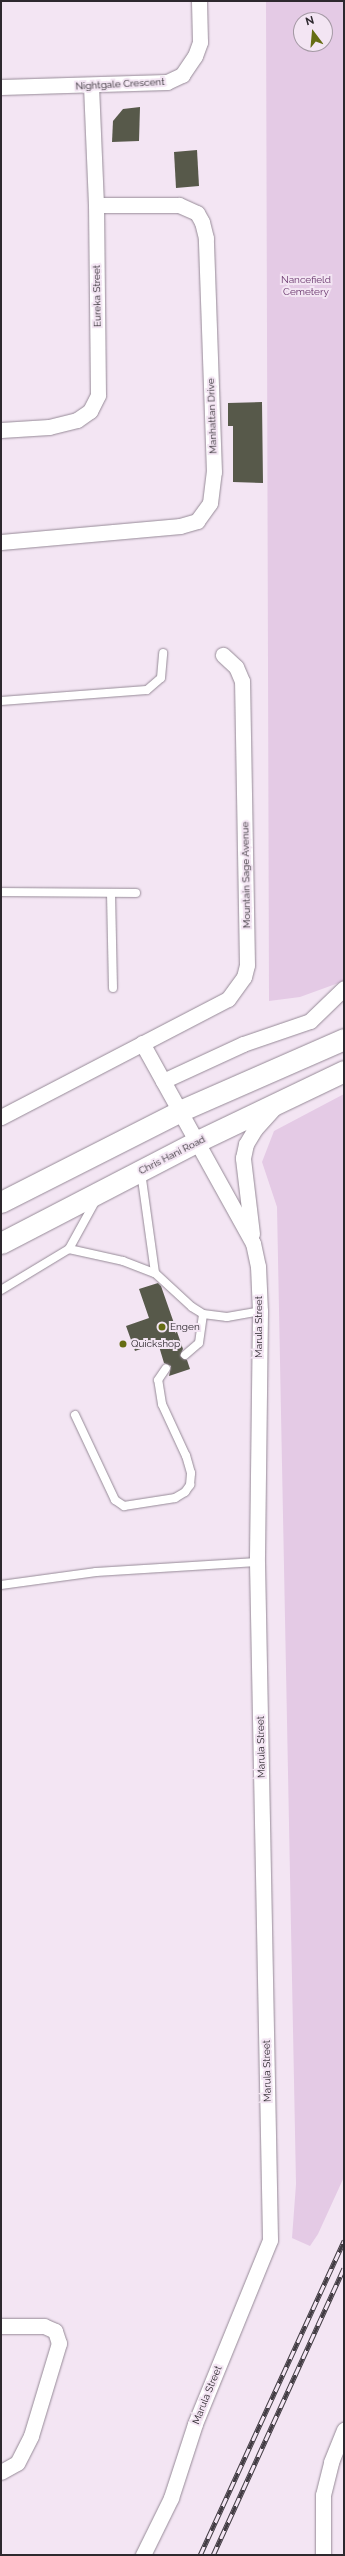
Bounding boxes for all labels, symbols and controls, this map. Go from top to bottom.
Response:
north arrow [293,12,333,52]
text: N [304,14,316,28]
street label: Nightgale Crescent [75,76,165,92]
street label: Eureka Street [90,265,104,327]
park label: Nancefield Cemetery [281,273,331,296]
street label: Manhattan Drive [205,378,219,454]
street label: Mountain Sage Avenue [239,821,253,929]
street label: Chris Hani Road [137,1133,207,1177]
street label: Marula Street [253,1296,265,1358]
place label: Engen [170,1321,200,1333]
marker: Engen [157,1322,167,1332]
place label: Quickshop [131,1338,180,1350]
marker: Quickshop [118,1339,128,1349]
street label: Marula Street [254,1716,268,1778]
street label: Marula Street [260,2040,274,2102]
street label: Marula Street [190,2364,224,2426]

